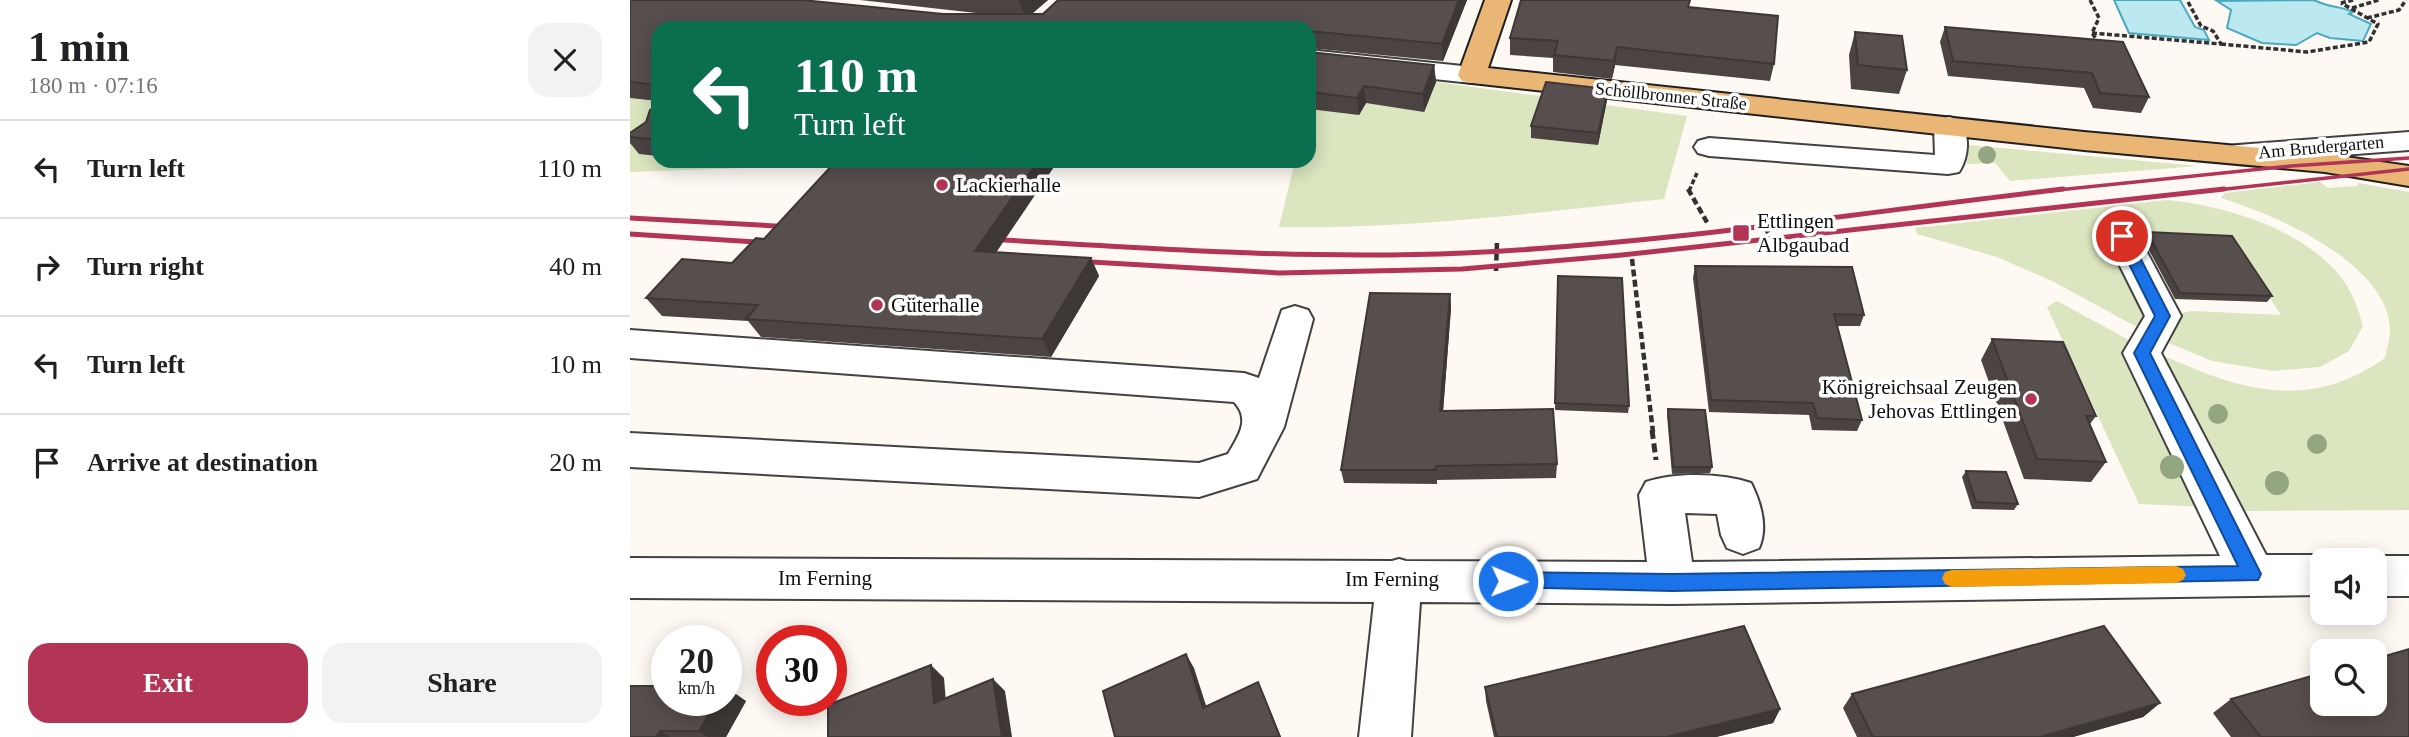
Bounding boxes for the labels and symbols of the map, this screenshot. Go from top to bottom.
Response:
street label: Schöllbronner Straße [1594,78,1748,114]
street label: Am Brudergarten [2257,132,2385,162]
place label: Lackierhalle [956,173,1061,197]
marker: Lackierhalle [934,177,950,193]
pin [2092,206,2152,266]
place label: Ettlingen Albgaubad [1757,209,1850,257]
marker: Ettlingen Albgaubad [1731,223,1751,243]
place label: Güterhalle [891,293,980,317]
marker: Güterhalle [869,297,885,313]
place label: Königreichsaal Zeugen Jehovas Ettlingen [1822,375,2017,423]
marker: Königreichsaal Zeugen Jehovas Ettlingen [2023,391,2039,407]
position arrow [1471,544,1545,618]
street label: Im Ferning [778,566,872,590]
street label: Im Ferning [1345,567,1439,591]
speed limit sign: 30 [756,625,847,716]

